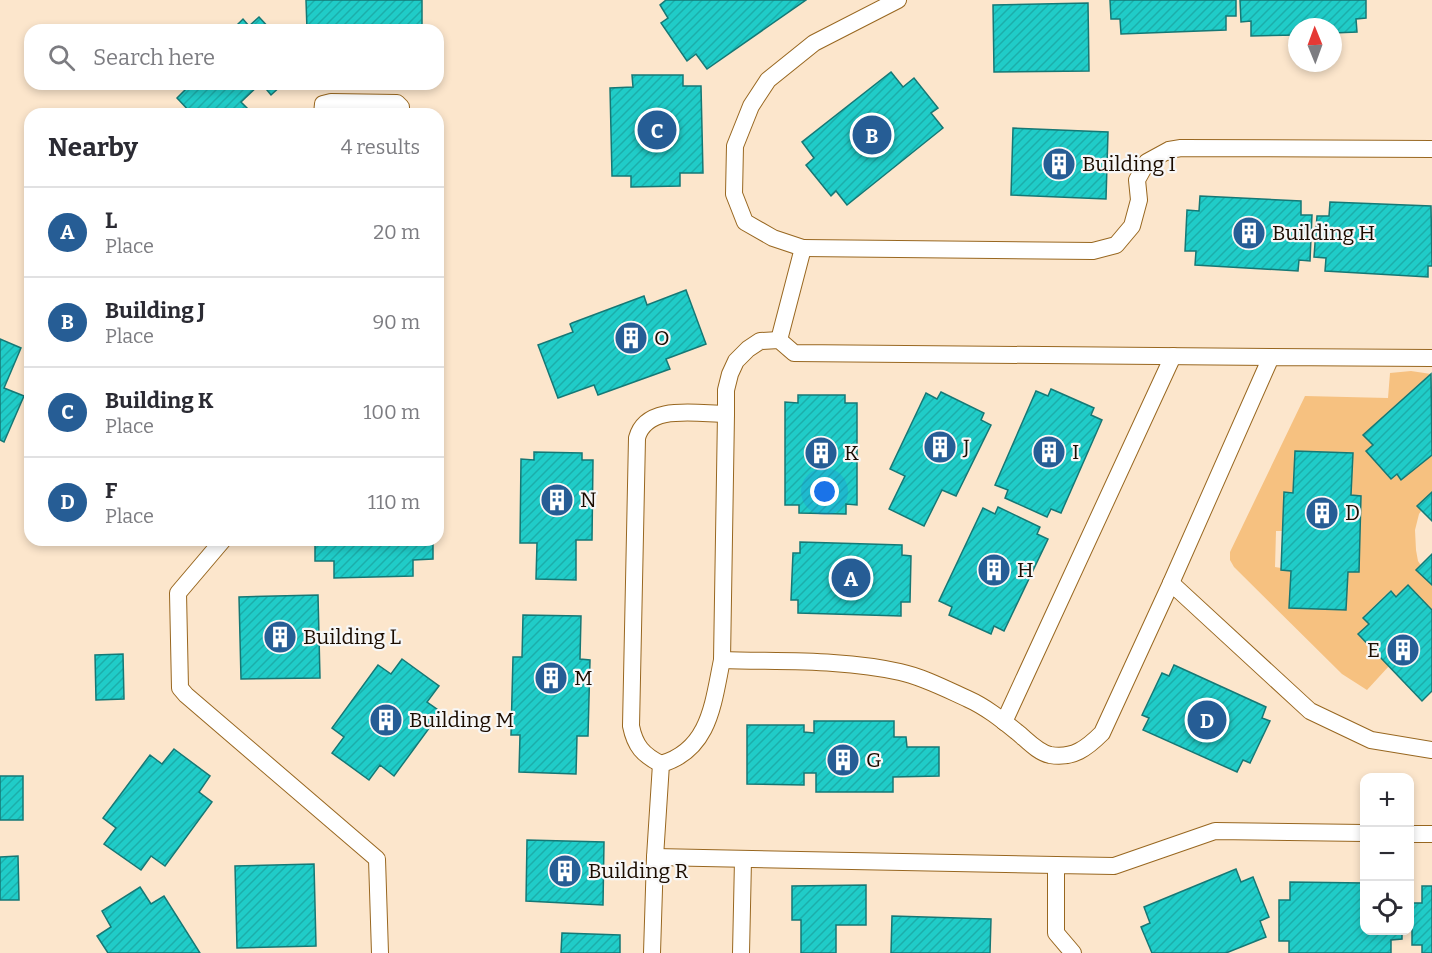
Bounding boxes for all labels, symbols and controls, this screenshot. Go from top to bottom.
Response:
north arrow [1288,18,1342,72]
search box [24,24,444,90]
icon: search [45,41,78,74]
text: Search here [93,44,215,71]
pin: C [638,108,676,152]
pin: B [852,112,892,158]
text: Nearby [48,132,138,163]
text: 4 results [341,135,420,159]
building icon: Building I [1041,146,1077,182]
place label: Building I [1082,151,1176,177]
text: L [105,207,117,234]
building icon: Building H [1231,215,1267,251]
text: A [60,220,75,244]
text: 20 m [373,220,420,244]
place label: Building H [1272,220,1375,246]
text: Place [105,234,154,258]
text: Building J [105,297,205,324]
text: B [61,310,74,334]
text: 90 m [372,310,420,334]
building icon: O [613,320,649,356]
text: Place [105,324,154,348]
place label: O [654,325,670,351]
text: Building K [105,387,214,414]
text: C [61,400,74,424]
text: 100 m [363,400,420,424]
text: Place [105,414,154,438]
building icon: J [922,429,958,465]
place label: J [962,434,970,460]
building icon: I [1031,434,1067,470]
building icon: K [803,435,839,471]
place label: I [1072,439,1079,465]
place label: K [844,440,859,466]
text: F [105,477,117,504]
your location [810,477,839,506]
building icon: N [539,482,575,518]
place label: N [580,487,597,513]
text: D [60,490,75,514]
text: 110 m [368,490,420,514]
building icon: D [1304,495,1340,531]
place label: D [1345,500,1360,526]
text: Place [105,504,154,528]
building icon: H [976,552,1012,588]
pin: A [832,556,870,600]
place label: H [1017,557,1034,583]
building icon: Building L [262,619,298,655]
place label: Building L [303,624,401,650]
building icon: E [1385,632,1421,668]
place label: E [1367,637,1380,663]
building icon: M [533,660,569,696]
place label: M [574,665,593,691]
pin: D [1188,698,1226,742]
building icon: Building M [368,702,404,738]
place label: Building M [409,707,514,733]
building icon: G [825,742,861,778]
place label: G [866,747,882,773]
map controls [1360,773,1414,935]
button: + [1360,773,1414,827]
button: − [1360,827,1414,881]
building icon: Building R [547,853,583,889]
place label: Building R [588,858,688,884]
button: locate [1360,881,1414,935]

